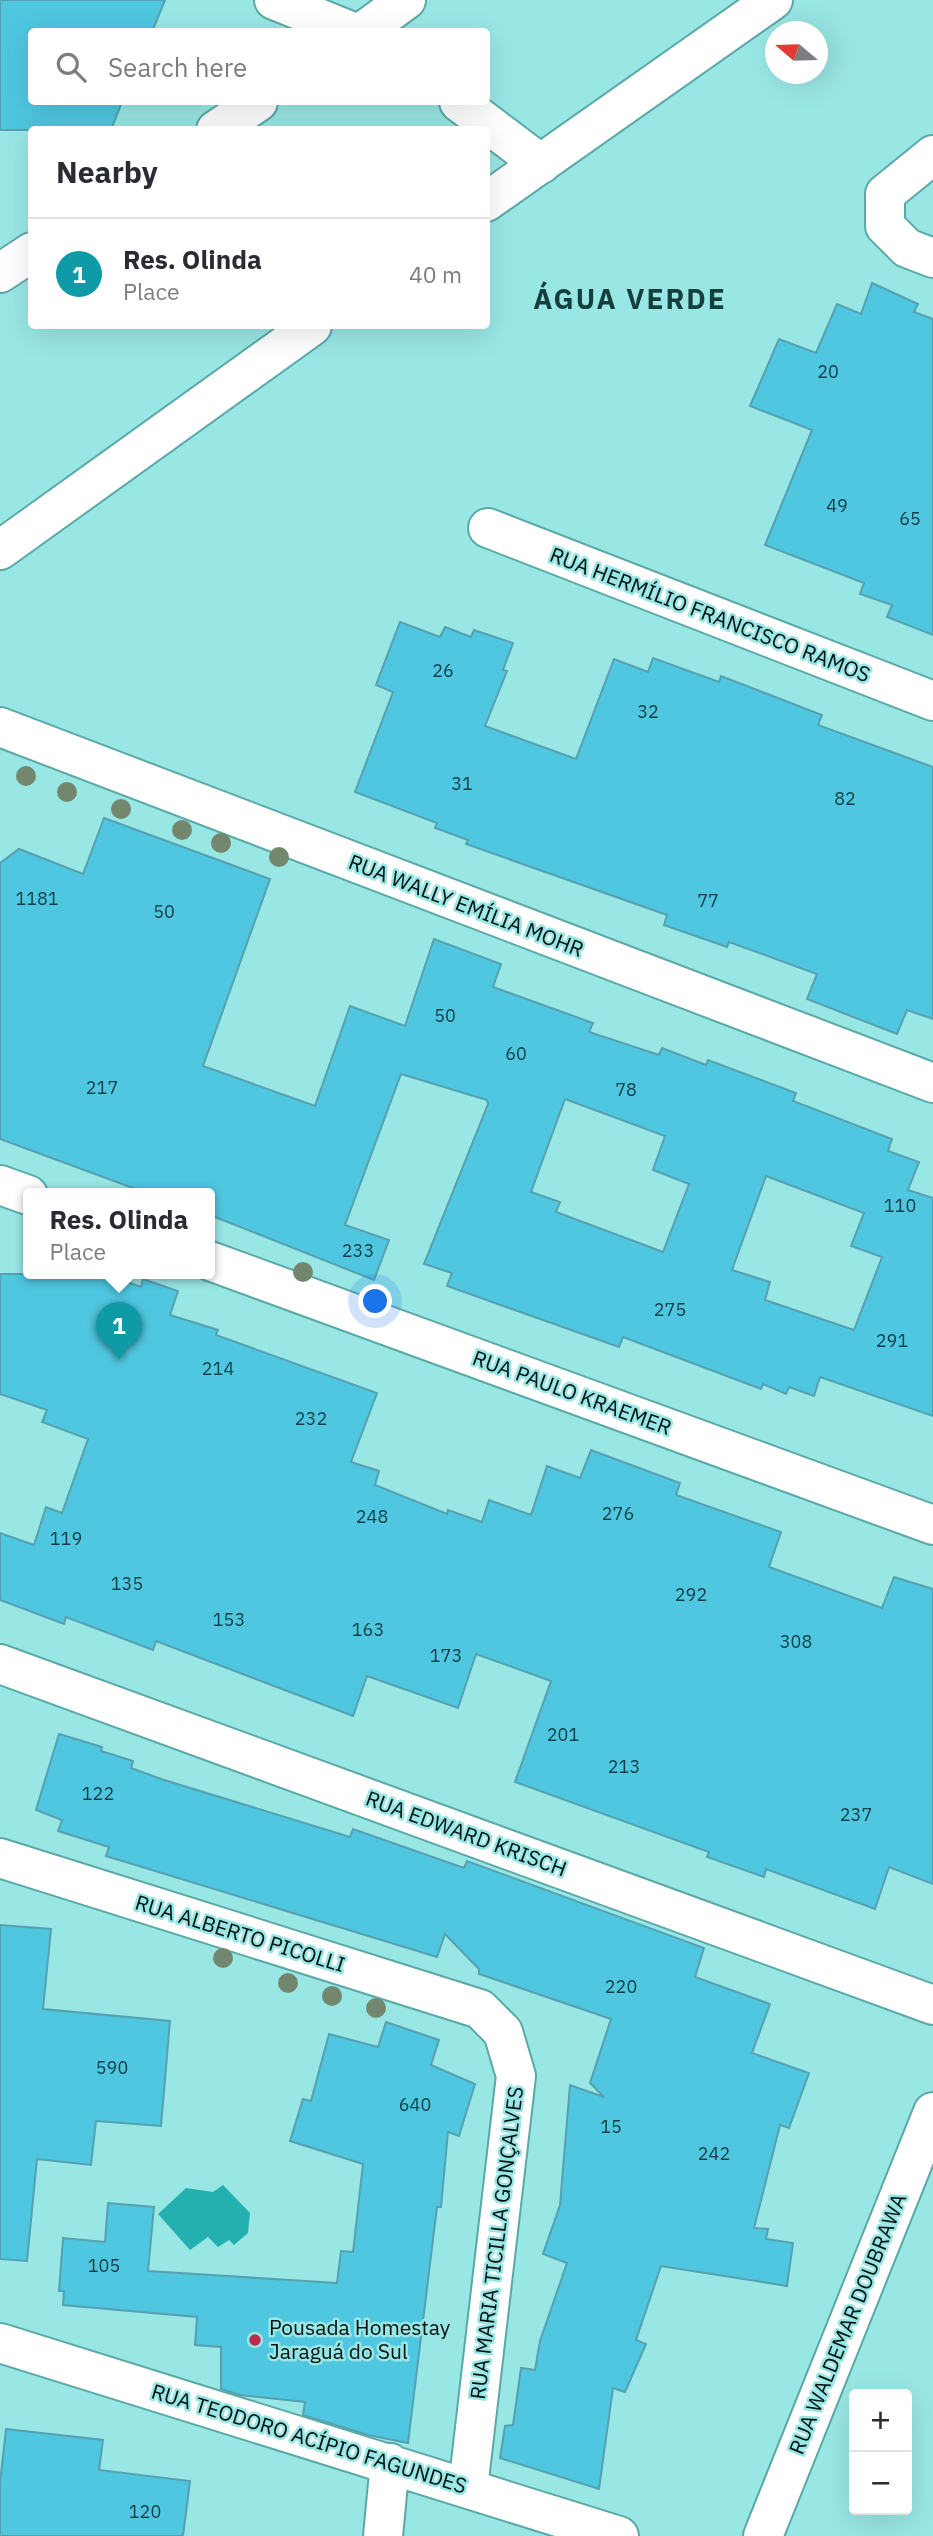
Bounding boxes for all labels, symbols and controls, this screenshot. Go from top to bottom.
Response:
north arrow [765,21,828,84]
search box [28,28,490,105]
icon: search [52,48,90,86]
text: Search here [108,50,247,84]
text: Nearby [56,152,158,191]
text: Res. Olinda [123,242,262,276]
text: 1 [72,259,86,289]
text: 40 m [409,259,462,289]
text: Place [123,276,180,306]
district label: ÁGUA VERDE [533,280,727,317]
house number: 20 [817,360,839,383]
house number: 49 [826,494,848,517]
house number: 65 [899,507,921,530]
street label: RUA HERMÍLIO FRANCISCO RAMOS [546,540,875,688]
house number: 26 [432,659,454,682]
house number: 32 [637,700,659,723]
house number: 31 [451,772,473,795]
house number: 82 [834,787,856,810]
street label: RUA WALLY EMÍLIA MOHR [345,847,588,963]
house number: 1181 [15,887,59,910]
house number: 77 [697,889,719,912]
house number: 50 [153,900,175,923]
house number: 50 [434,1004,456,1027]
house number: 60 [505,1042,527,1065]
house number: 217 [86,1076,118,1099]
house number: 78 [615,1078,637,1101]
popup [23,1188,215,1279]
house number: 110 [884,1194,916,1217]
text: Res. Olinda [50,1202,188,1236]
text: Place [50,1236,106,1266]
house number: 233 [342,1239,374,1262]
your location [358,1284,392,1318]
house number: 275 [654,1298,686,1321]
pin: 1 [96,1302,142,1360]
house number: 291 [876,1329,908,1352]
street label: RUA PAULO KRAEMER [469,1343,676,1441]
house number: 214 [202,1357,234,1380]
house number: 232 [295,1407,327,1430]
house number: 276 [602,1502,634,1525]
house number: 248 [356,1505,388,1528]
house number: 119 [50,1527,82,1550]
house number: 135 [111,1572,143,1595]
house number: 292 [675,1583,707,1606]
house number: 153 [213,1608,245,1631]
house number: 163 [352,1618,384,1641]
house number: 308 [780,1630,812,1653]
house number: 173 [430,1644,462,1667]
house number: 201 [547,1723,579,1746]
house number: 213 [608,1755,640,1778]
house number: 122 [82,1782,114,1805]
street label: RUA EDWARD KRISCH [362,1784,571,1882]
house number: 237 [840,1803,872,1826]
street label: RUA ALBERTO PICOLLI [132,1888,349,1978]
house number: 220 [605,1975,637,1998]
house number: 590 [96,2056,128,2079]
street label: RUA MARIA TICILLA GONÇALVES [463,2085,529,2401]
house number: 640 [399,2093,431,2116]
house number: 15 [600,2115,622,2138]
house number: 242 [698,2142,730,2165]
street label: RUA WALDEMAR DOUBRAWA [782,2189,912,2458]
house number: 105 [88,2254,120,2277]
place label: Pousada Homestay Jaraguá do Sul [269,2313,451,2365]
marker: Pousada Homestay Jaraguá do Sul [247,2332,263,2348]
street label: RUA TEODORO ACÍPIO FAGUNDES [148,2377,470,2499]
map controls [849,2389,912,2515]
button: + [849,2389,912,2452]
button: − [849,2452,912,2515]
house number: 120 [129,2500,161,2523]

